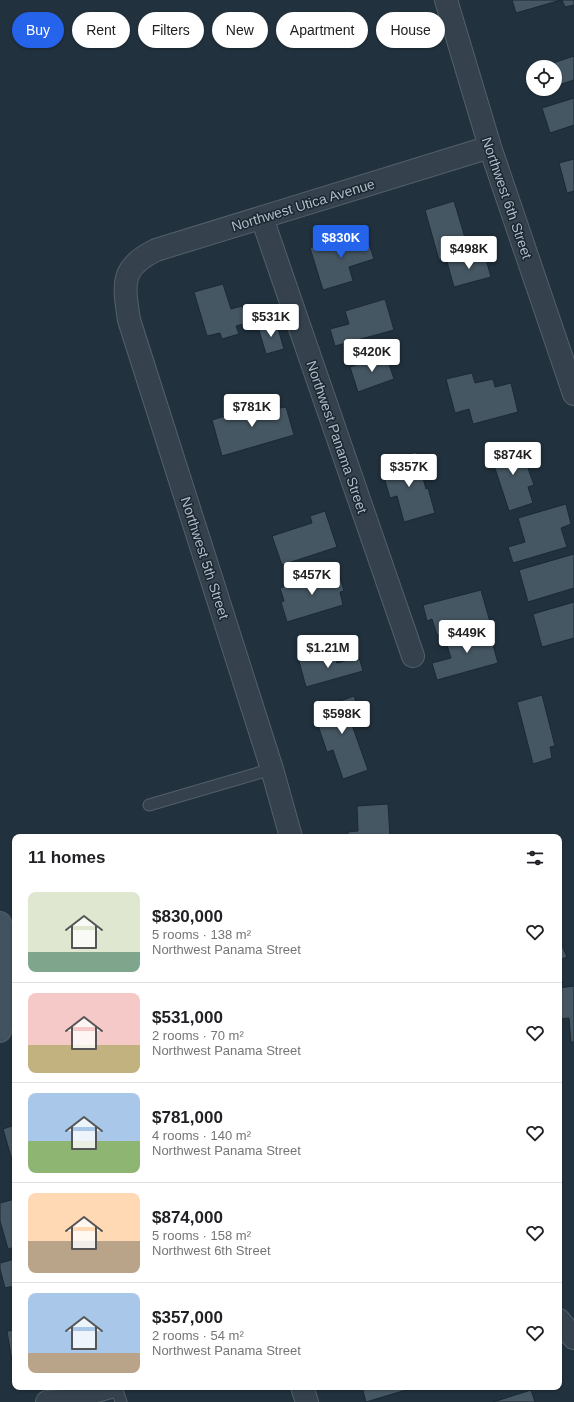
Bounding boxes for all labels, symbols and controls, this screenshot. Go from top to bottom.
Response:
chip: Buy [12,12,64,48]
chip: Rent [72,12,130,48]
chip: Filters [138,12,204,48]
chip: New [212,12,268,48]
chip: Apartment [276,12,368,48]
chip: House [376,12,445,48]
map controls [526,60,562,96]
button: locate [526,60,562,96]
street label: Northwest 6th Street [479,135,535,261]
street label: Northwest Utica Avenue [229,175,377,234]
pin: $830K [313,225,369,259]
text: $830K [322,230,360,245]
pin: $498K [441,236,497,270]
text: $498K [450,241,488,256]
pin: $531K [243,304,299,338]
text: $531K [252,309,290,324]
pin: $420K [344,339,400,373]
text: $420K [353,344,391,359]
street label: Northwest Panama Street [303,359,371,515]
pin: $781K [224,394,280,428]
text: $781K [233,399,271,414]
pin: $874K [485,442,541,476]
text: $874K [494,447,532,462]
pin: $357K [381,454,437,488]
text: $357K [390,459,428,474]
street label: Northwest 5th Street [178,495,232,621]
pin: $457K [284,562,340,596]
text: $457K [293,567,331,582]
pin: $449K [439,620,495,654]
text: $449K [448,625,486,640]
pin: $1.21M [295,635,361,669]
text: $1.21M [306,640,350,655]
pin: $598K [314,701,370,735]
text: $598K [323,706,361,721]
icon: filters [524,847,546,869]
text: 11 homes [28,848,106,867]
text: $830,000 [152,907,223,926]
icon: home [60,908,108,956]
icon: heart [524,921,546,943]
text: 5 rooms · 138 m² [152,927,251,942]
text: Northwest Panama Street [152,942,301,957]
text: $531,000 [152,1008,223,1027]
icon: home [60,1009,108,1057]
icon: heart [524,1022,546,1044]
text: 2 rooms · 70 m² [152,1028,244,1043]
text: Northwest Panama Street [152,1043,301,1058]
text: $781,000 [152,1108,223,1127]
icon: home [60,1109,108,1157]
icon: heart [524,1122,546,1144]
text: 4 rooms · 140 m² [152,1128,251,1143]
text: Northwest Panama Street [152,1143,301,1158]
text: $874,000 [152,1208,223,1227]
icon: home [60,1209,108,1257]
icon: heart [524,1222,546,1244]
text: 5 rooms · 158 m² [152,1228,251,1243]
text: Northwest 6th Street [152,1243,271,1258]
text: $357,000 [152,1308,223,1327]
icon: home [60,1309,108,1357]
icon: heart [524,1322,546,1344]
text: 2 rooms · 54 m² [152,1328,244,1343]
text: Northwest Panama Street [152,1343,301,1358]

